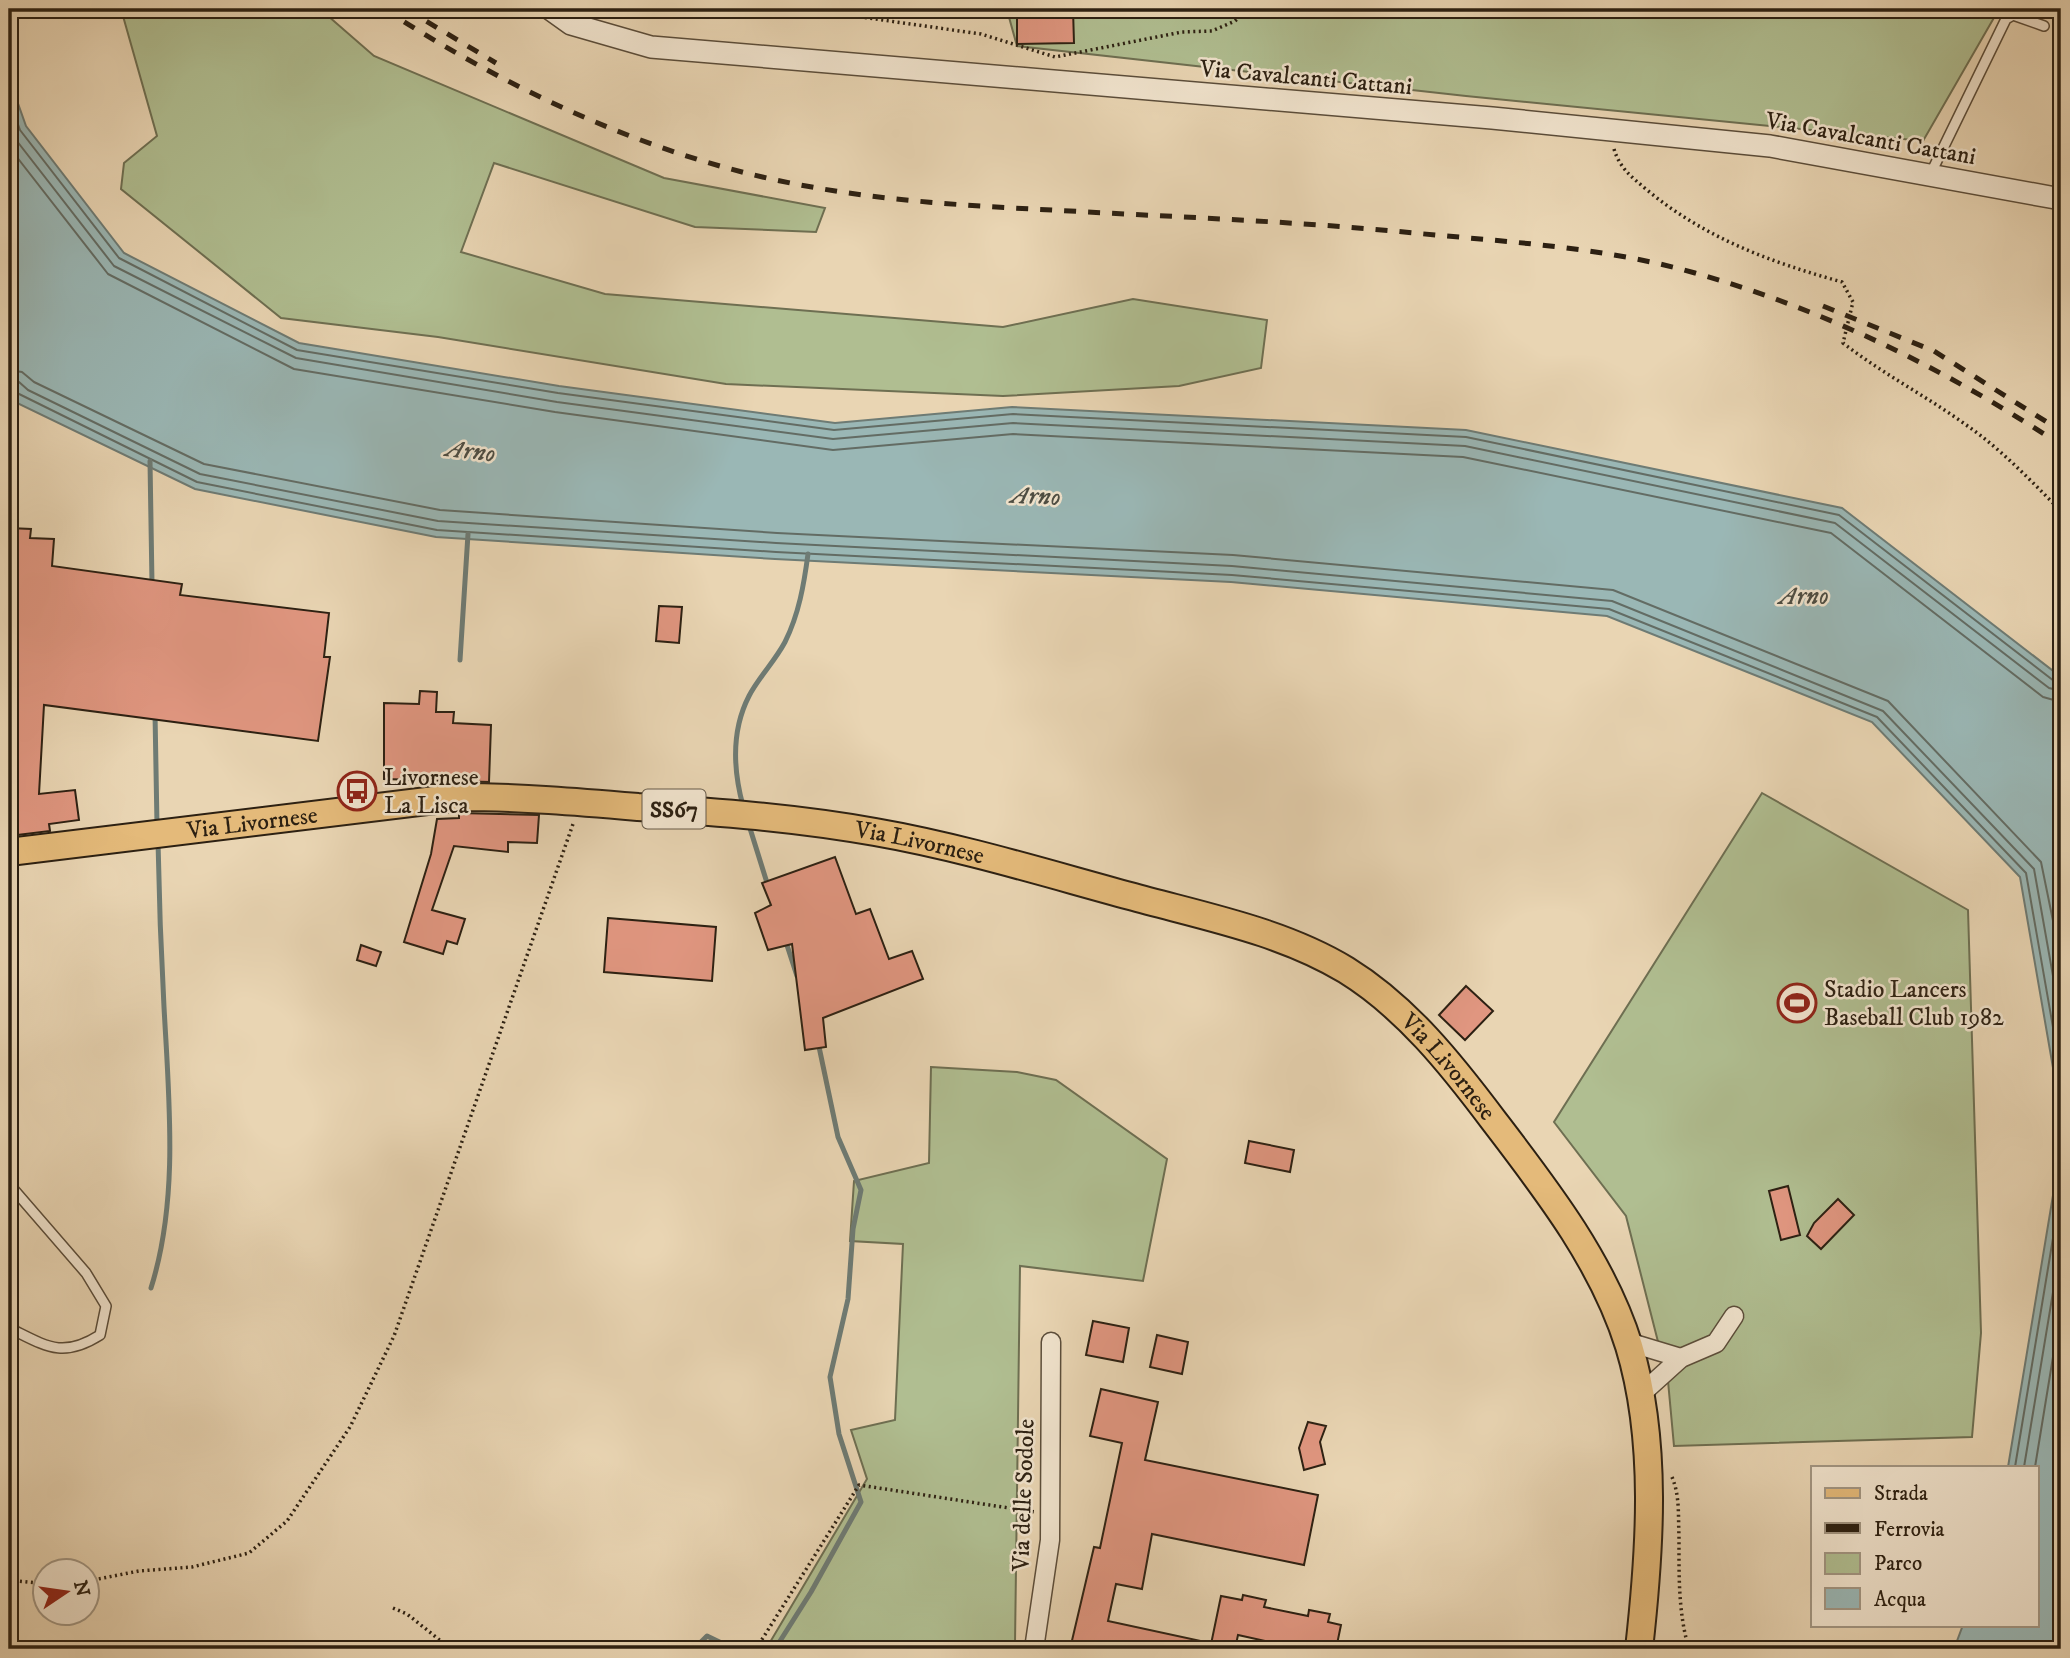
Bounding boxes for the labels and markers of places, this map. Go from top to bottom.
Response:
place label: Livornese La Lisca [384,763,479,821]
bus stop icon: Livornese La Lisca [336,770,378,812]
place label: Stadio Lancers Baseball Club 1982 [1824,975,2004,1033]
sports icon: Stadio Lancers Baseball Club 1982 [1776,982,1818,1024]

